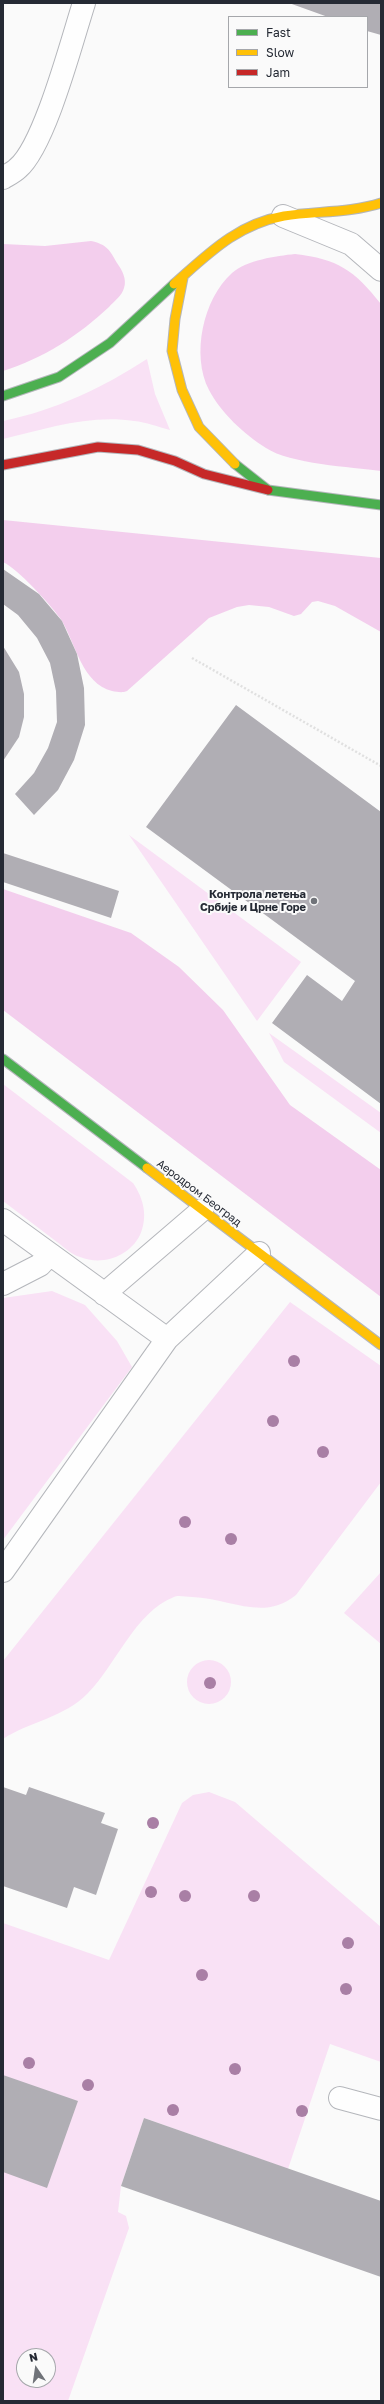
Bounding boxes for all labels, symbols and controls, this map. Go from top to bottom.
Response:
legend [228,16,368,88]
text: Fast [266,25,291,40]
text: Slow [266,45,294,60]
text: Jam [266,65,290,80]
place label: Контрола летења Србије и Црне Горе [200,888,306,914]
marker: Контрола летења Србије и Црне Горе [309,896,319,906]
street label: Аеродром Београд [154,1157,244,1229]
north arrow [16,2348,56,2388]
text: N [28,2350,39,2364]

